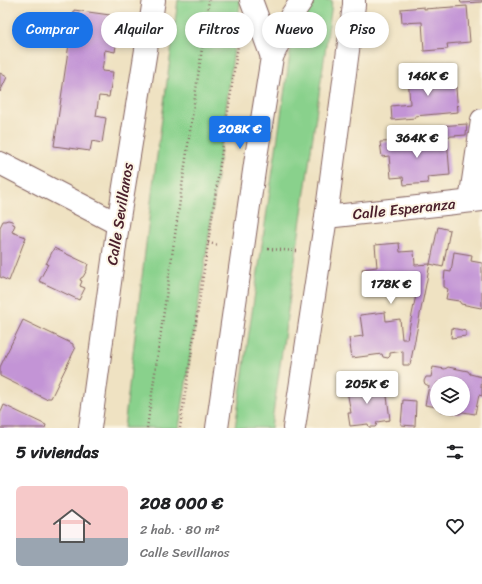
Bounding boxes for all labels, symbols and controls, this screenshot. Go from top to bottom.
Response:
chip: Comprar [12,12,93,48]
chip: Alquilar [101,12,177,48]
chip: Filtros [185,12,254,48]
chip: Nuevo [262,12,327,48]
chip: Piso [335,12,389,48]
pin: 146K € [395,63,461,97]
text: 146K € [407,64,449,87]
pin: 208K € [207,116,273,150]
text: 208K € [218,117,262,140]
pin: 364K € [384,125,450,159]
text: 364K € [396,126,438,149]
street label: Calle Sevillanos [99,161,141,267]
street label: Calle Esperanza [351,191,457,227]
pin: 178K € [358,271,424,305]
text: 178K € [371,272,411,295]
pin: 205K € [334,371,400,405]
text: 205K € [345,372,389,395]
map controls [430,376,470,416]
button: layers [430,376,470,416]
text: 5 viviendas [16,437,99,467]
icon: filters [444,441,466,463]
text: 208 000 € [140,488,223,518]
icon: home [48,502,96,550]
icon: heart [444,515,466,537]
text: 2 hab. · 80 m² [140,518,220,541]
text: Calle Sevillanos [140,541,230,564]

